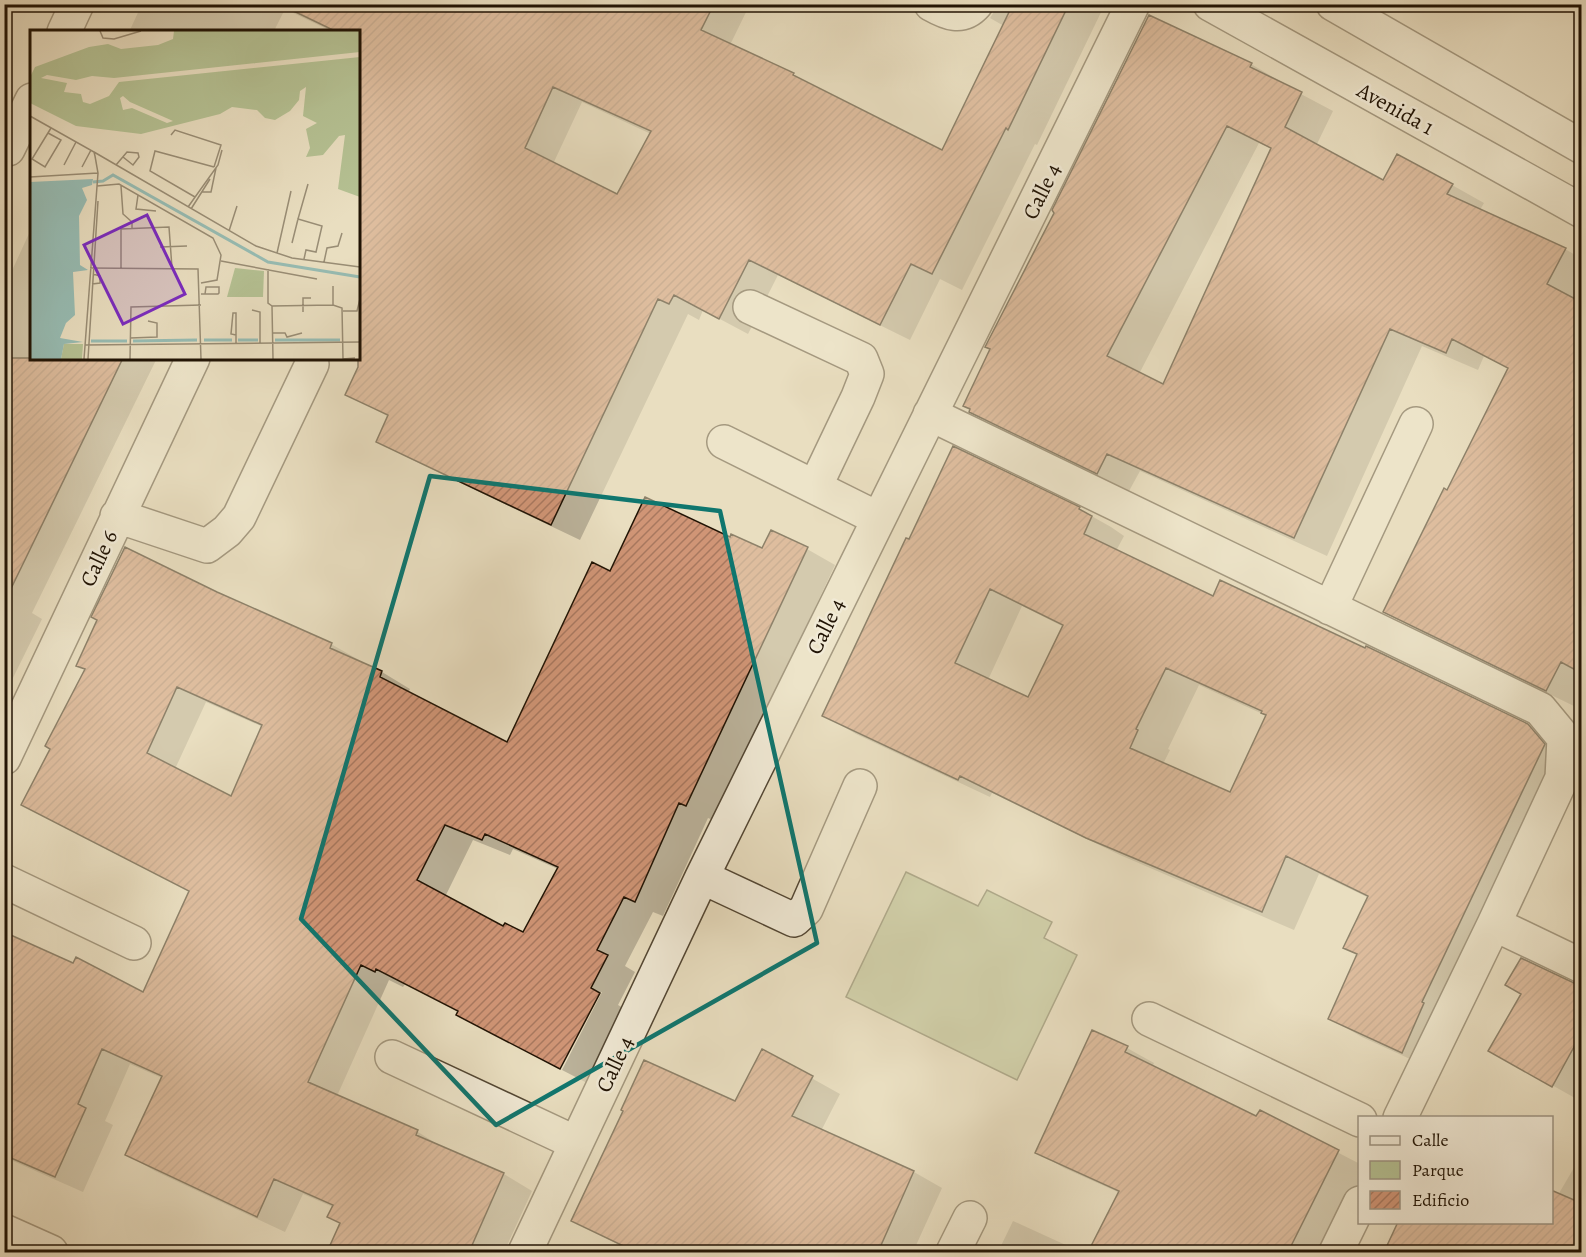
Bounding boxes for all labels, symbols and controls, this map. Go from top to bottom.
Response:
inset map [30,30,360,360]
street label: Avenida 1 [1351,75,1439,142]
street label: Calle 4 [1015,158,1068,225]
street label: Calle 6 [73,525,125,592]
street label: Calle 4 [799,593,852,660]
street label: Calle 4 [589,1031,641,1097]
legend [1358,1116,1553,1224]
text: Calle [1412,1128,1449,1152]
text: Parque [1412,1158,1464,1182]
text: Edificio [1412,1188,1469,1212]

